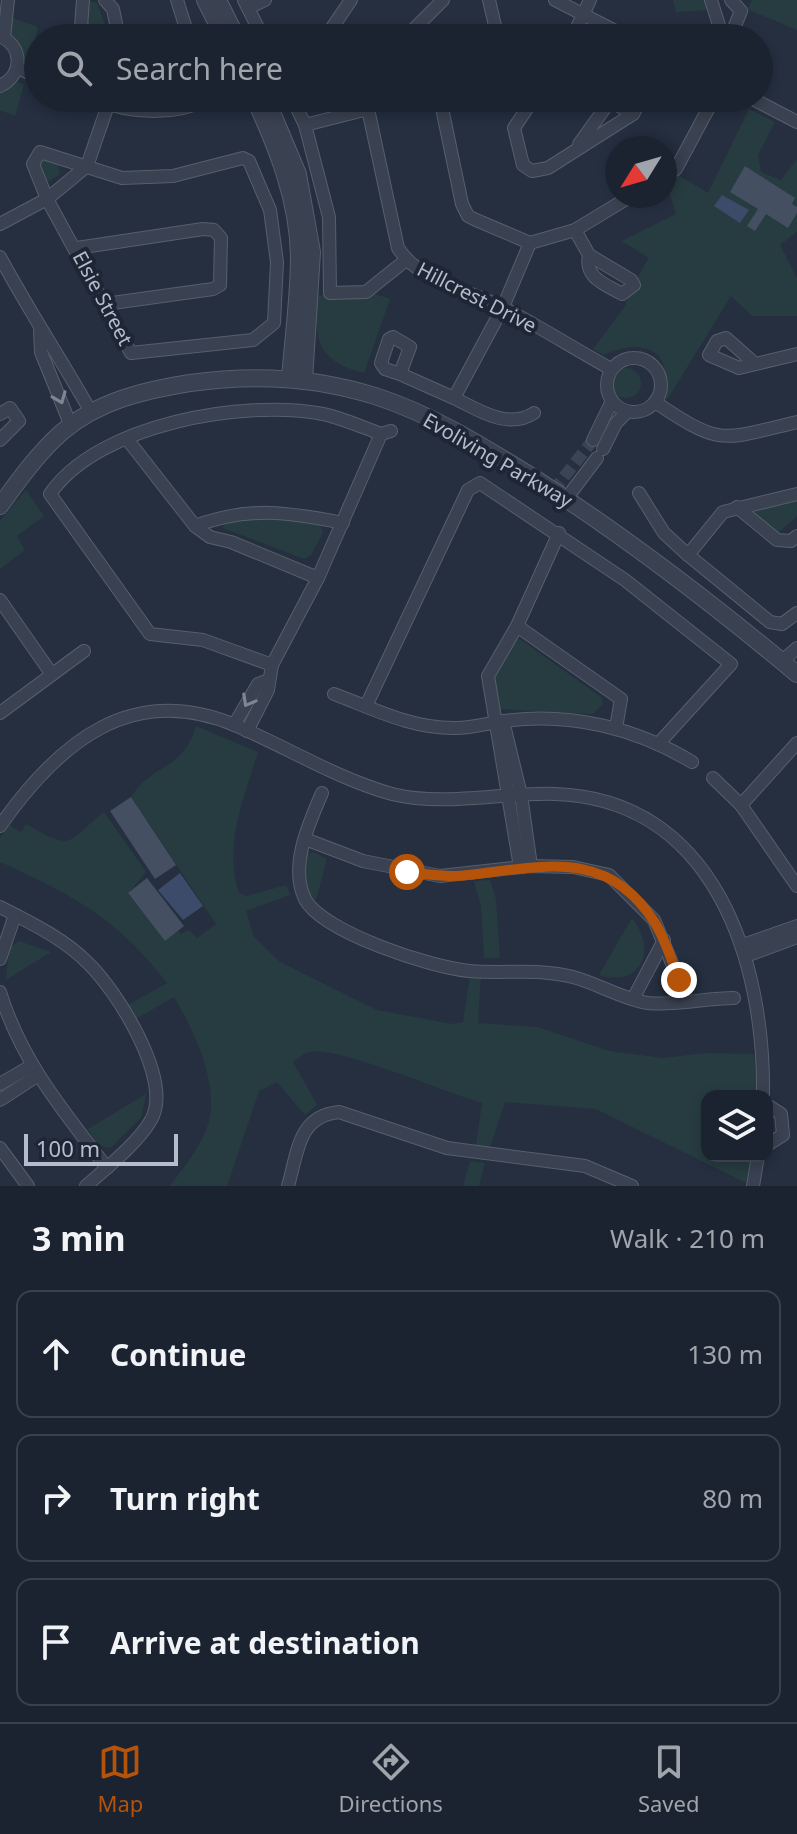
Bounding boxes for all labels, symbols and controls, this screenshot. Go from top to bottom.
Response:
search box [24,24,773,112]
icon: search [52,46,96,90]
text: Search here [116,48,283,89]
north arrow [605,136,677,208]
street label: Elsie Street [67,246,139,350]
street label: Hillcrest Drive [413,255,541,339]
one-way arrow [50,390,67,404]
street label: Evoliving Parkway [418,406,578,514]
one-way arrow [242,692,258,706]
route start [389,854,425,890]
route end [661,962,697,998]
map controls [701,1090,773,1162]
button: layers [701,1090,773,1162]
scale bar [24,1130,178,1166]
text: 100 m [36,1133,100,1163]
text: 3 min [32,1215,126,1261]
text: Walk · 210 m [610,1220,765,1256]
icon: ahead [34,1332,78,1376]
text: Continue [110,1334,246,1375]
text: 130 m [687,1336,763,1372]
icon: right [34,1476,78,1520]
text: Turn right [110,1478,260,1519]
text: 80 m [702,1480,763,1516]
icon: arrive [34,1620,78,1664]
text: Arrive at destination [110,1622,420,1663]
tab: Map [98,1740,143,1818]
tab: Directions [338,1740,443,1818]
tab: Saved [638,1740,699,1818]

